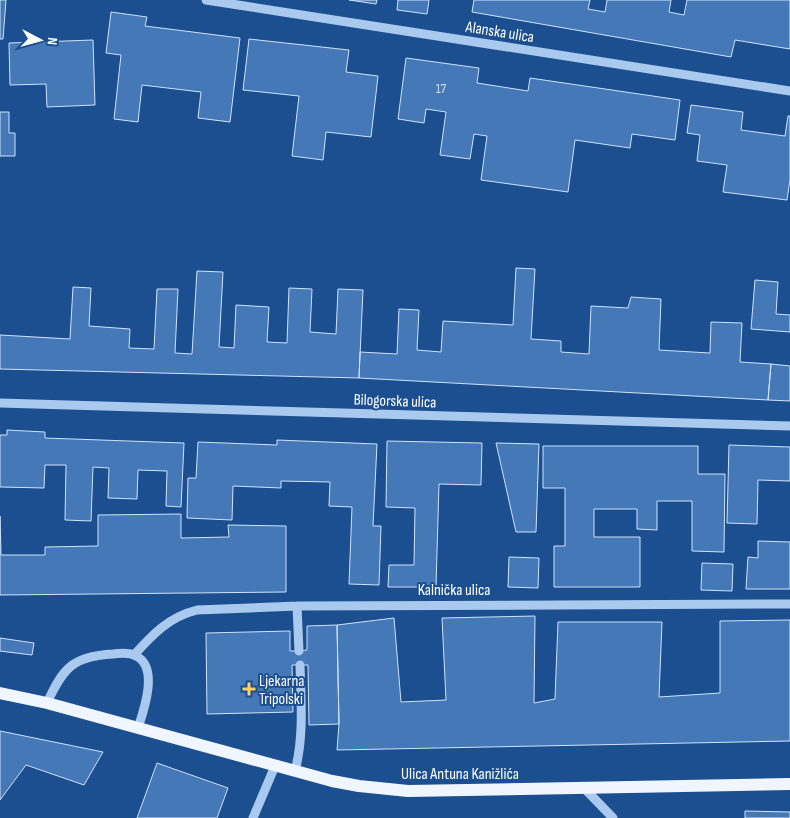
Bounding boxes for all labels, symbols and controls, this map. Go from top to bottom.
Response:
north arrow [15,15,65,65]
street label: Alanska ulica [463,18,535,47]
text: N [44,37,61,46]
house number: 17 [436,80,447,97]
street label: Bilogorska ulica [353,391,437,412]
street label: Kalnička ulica [418,581,490,600]
place label: Ljekarna Tripolski [259,672,304,709]
marker: Ljekarna Tripolski [243,683,255,695]
street label: Ulica Antuna Kanižlića [401,765,519,784]

